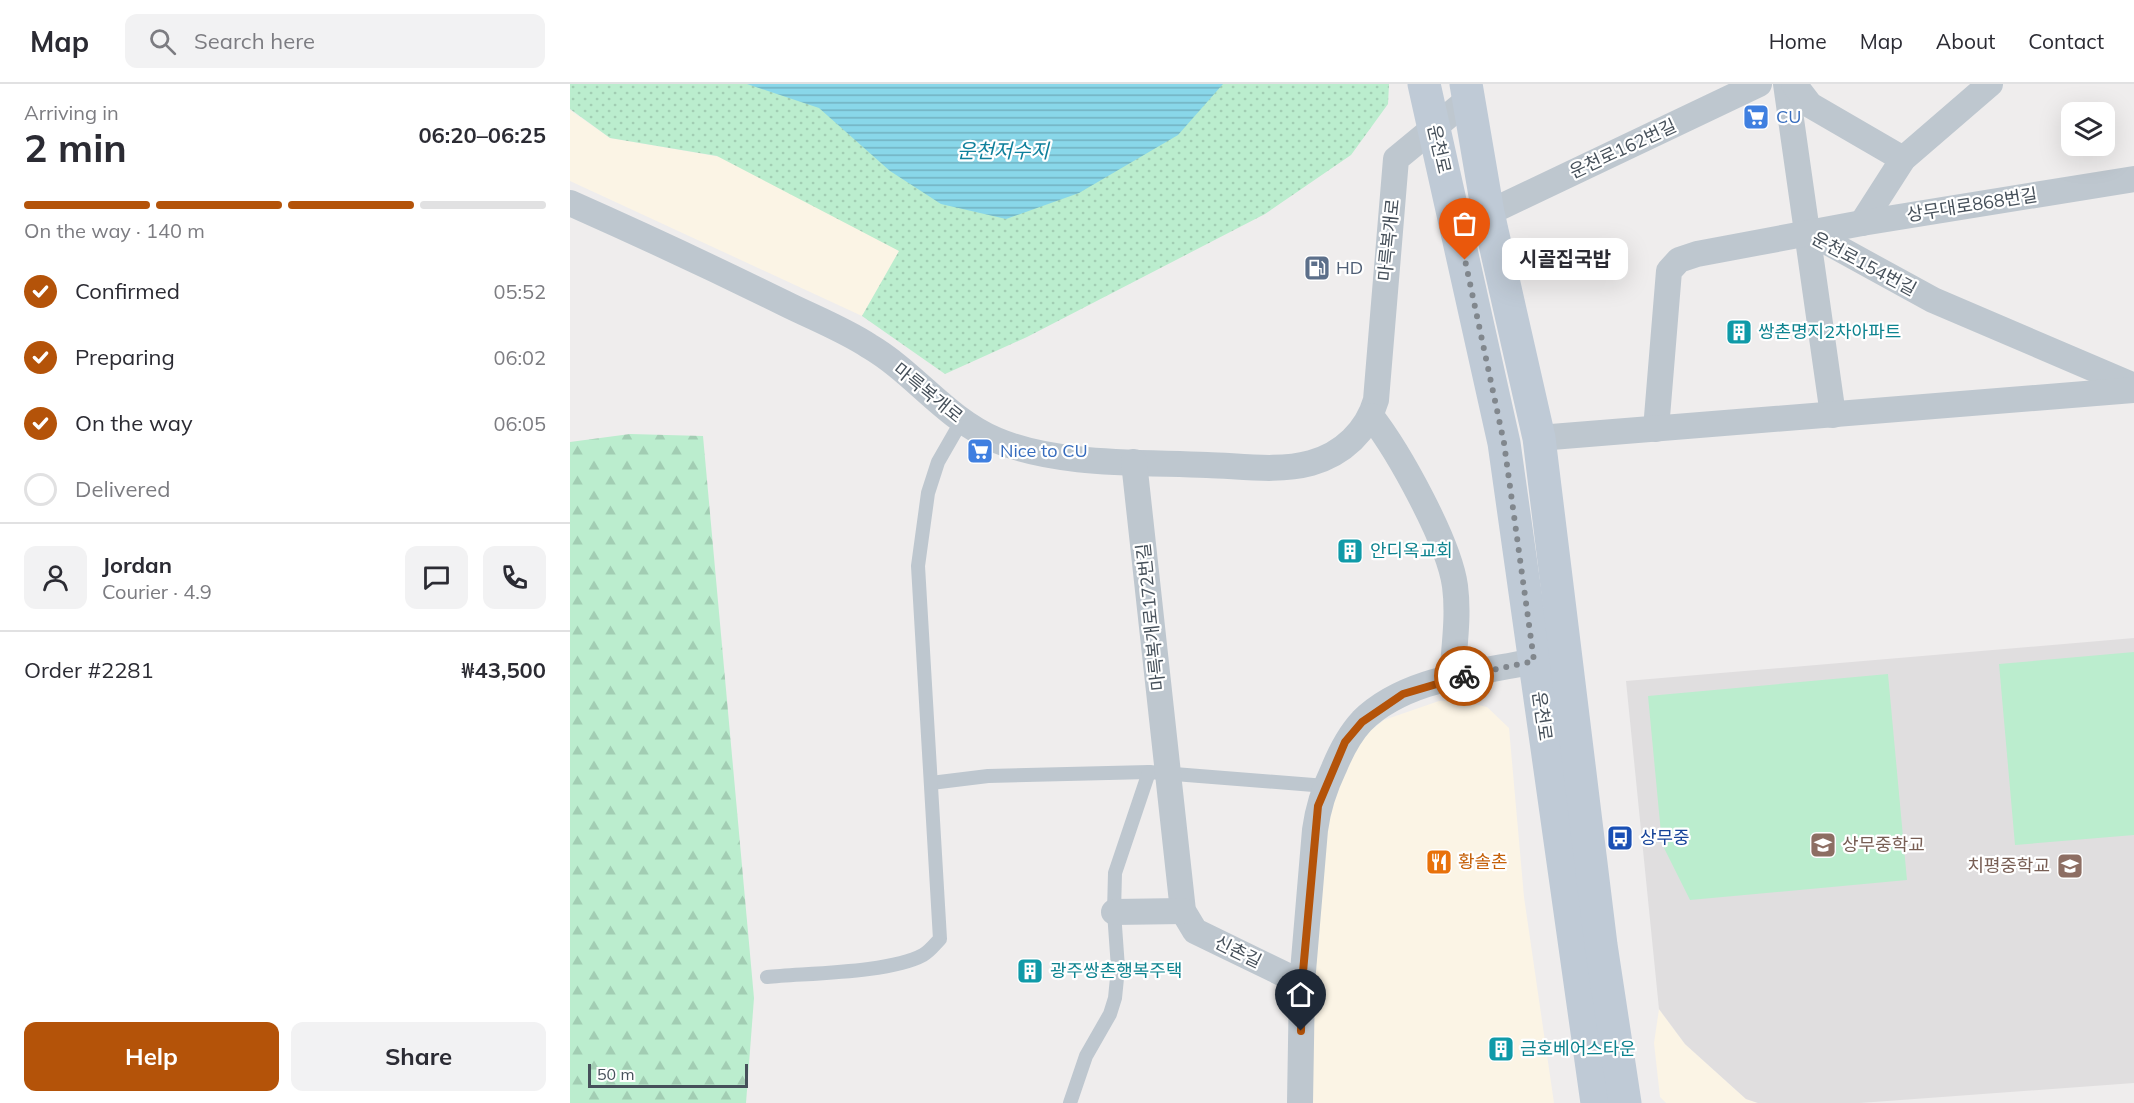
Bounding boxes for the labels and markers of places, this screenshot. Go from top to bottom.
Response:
supermarket icon: CU [1741,102,1771,132]
place label: CU [1776,105,1801,128]
pin [1439,198,1490,260]
callout: 시골집국밥 [1501,239,1627,281]
fuel station icon: HD [1302,253,1332,283]
place label: HD [1336,256,1363,279]
building icon: 쌍촌명지2차아파트 [1724,317,1754,347]
place label: 쌍촌명지2차아파트 [1758,320,1901,343]
supermarket icon: Nice to CU [965,436,995,466]
place label: Nice to CU [1000,439,1088,462]
building icon: 안디옥교회 [1335,536,1365,566]
place label: 안디옥교회 [1370,539,1453,562]
bus stop icon: 상무중 [1605,823,1635,853]
place label: 상무중 [1640,826,1690,849]
school or university icon: 상무중학교 [1808,830,1838,860]
place label: 상무중학교 [1842,833,1925,856]
restaurant icon: 황솔촌 [1424,847,1454,877]
place label: 황솔촌 [1458,850,1508,873]
school or university icon: 치평중학교 [2055,851,2085,881]
place label: 치평중학교 [1967,854,2050,877]
building icon: 광주쌍촌행복주택 [1015,956,1045,986]
place label: 광주쌍촌행복주택 [1050,959,1182,982]
pin [1275,969,1326,1031]
building icon: 금호베어스타운 [1486,1034,1516,1064]
place label: 금호베어스타운 [1520,1037,1636,1060]

